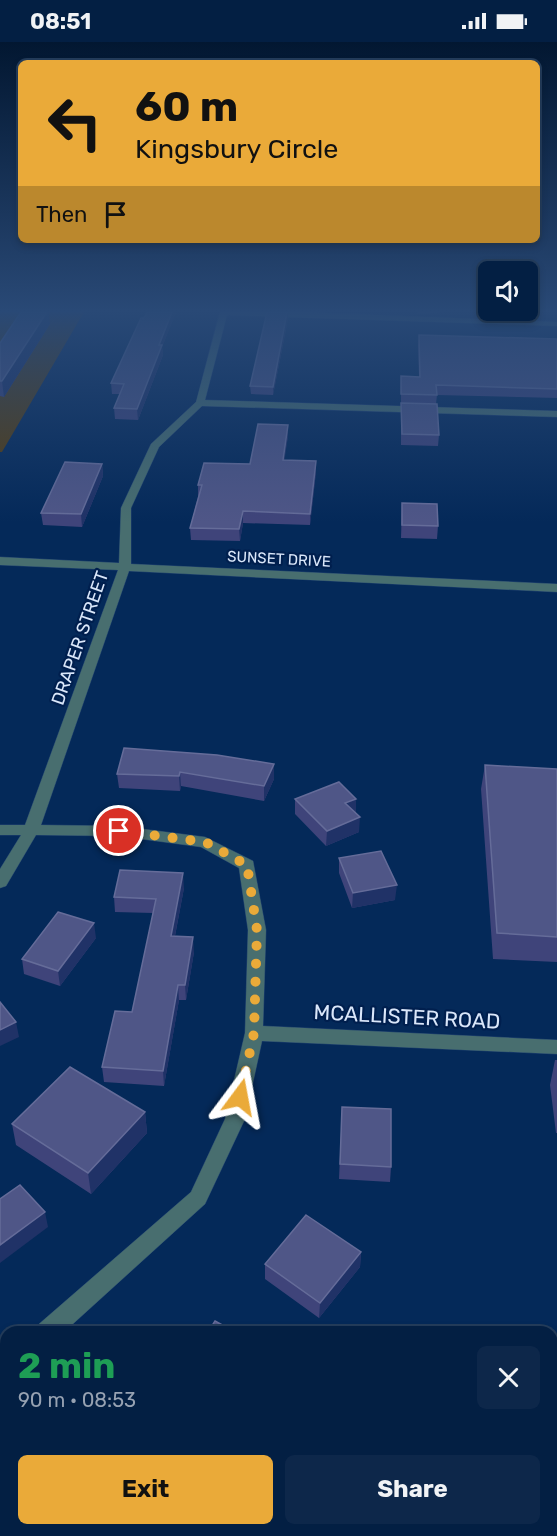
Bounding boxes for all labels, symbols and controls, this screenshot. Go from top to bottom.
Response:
text: 08:51 [30,8,91,35]
text: 60 m [135,82,238,132]
icon: left [36,84,114,162]
text: Kingsbury Circle [135,133,339,165]
icon: arrive [99,198,132,231]
text: Then [36,201,87,228]
map controls [478,261,538,321]
button: sound [478,261,538,321]
street label: SUNSET DRIVE [227,547,331,571]
street label: DRAPER STREET [47,568,113,708]
pin [93,805,144,856]
icon: arrive [102,814,135,847]
street label: MCALLISTER ROAD [313,999,501,1034]
position arrow [208,1065,272,1129]
text: 2 min [18,1344,116,1387]
button: close [477,1346,540,1409]
text: 90 m · 08:53 [18,1388,136,1412]
button: Exit [18,1455,273,1524]
button: Share [285,1455,540,1524]

